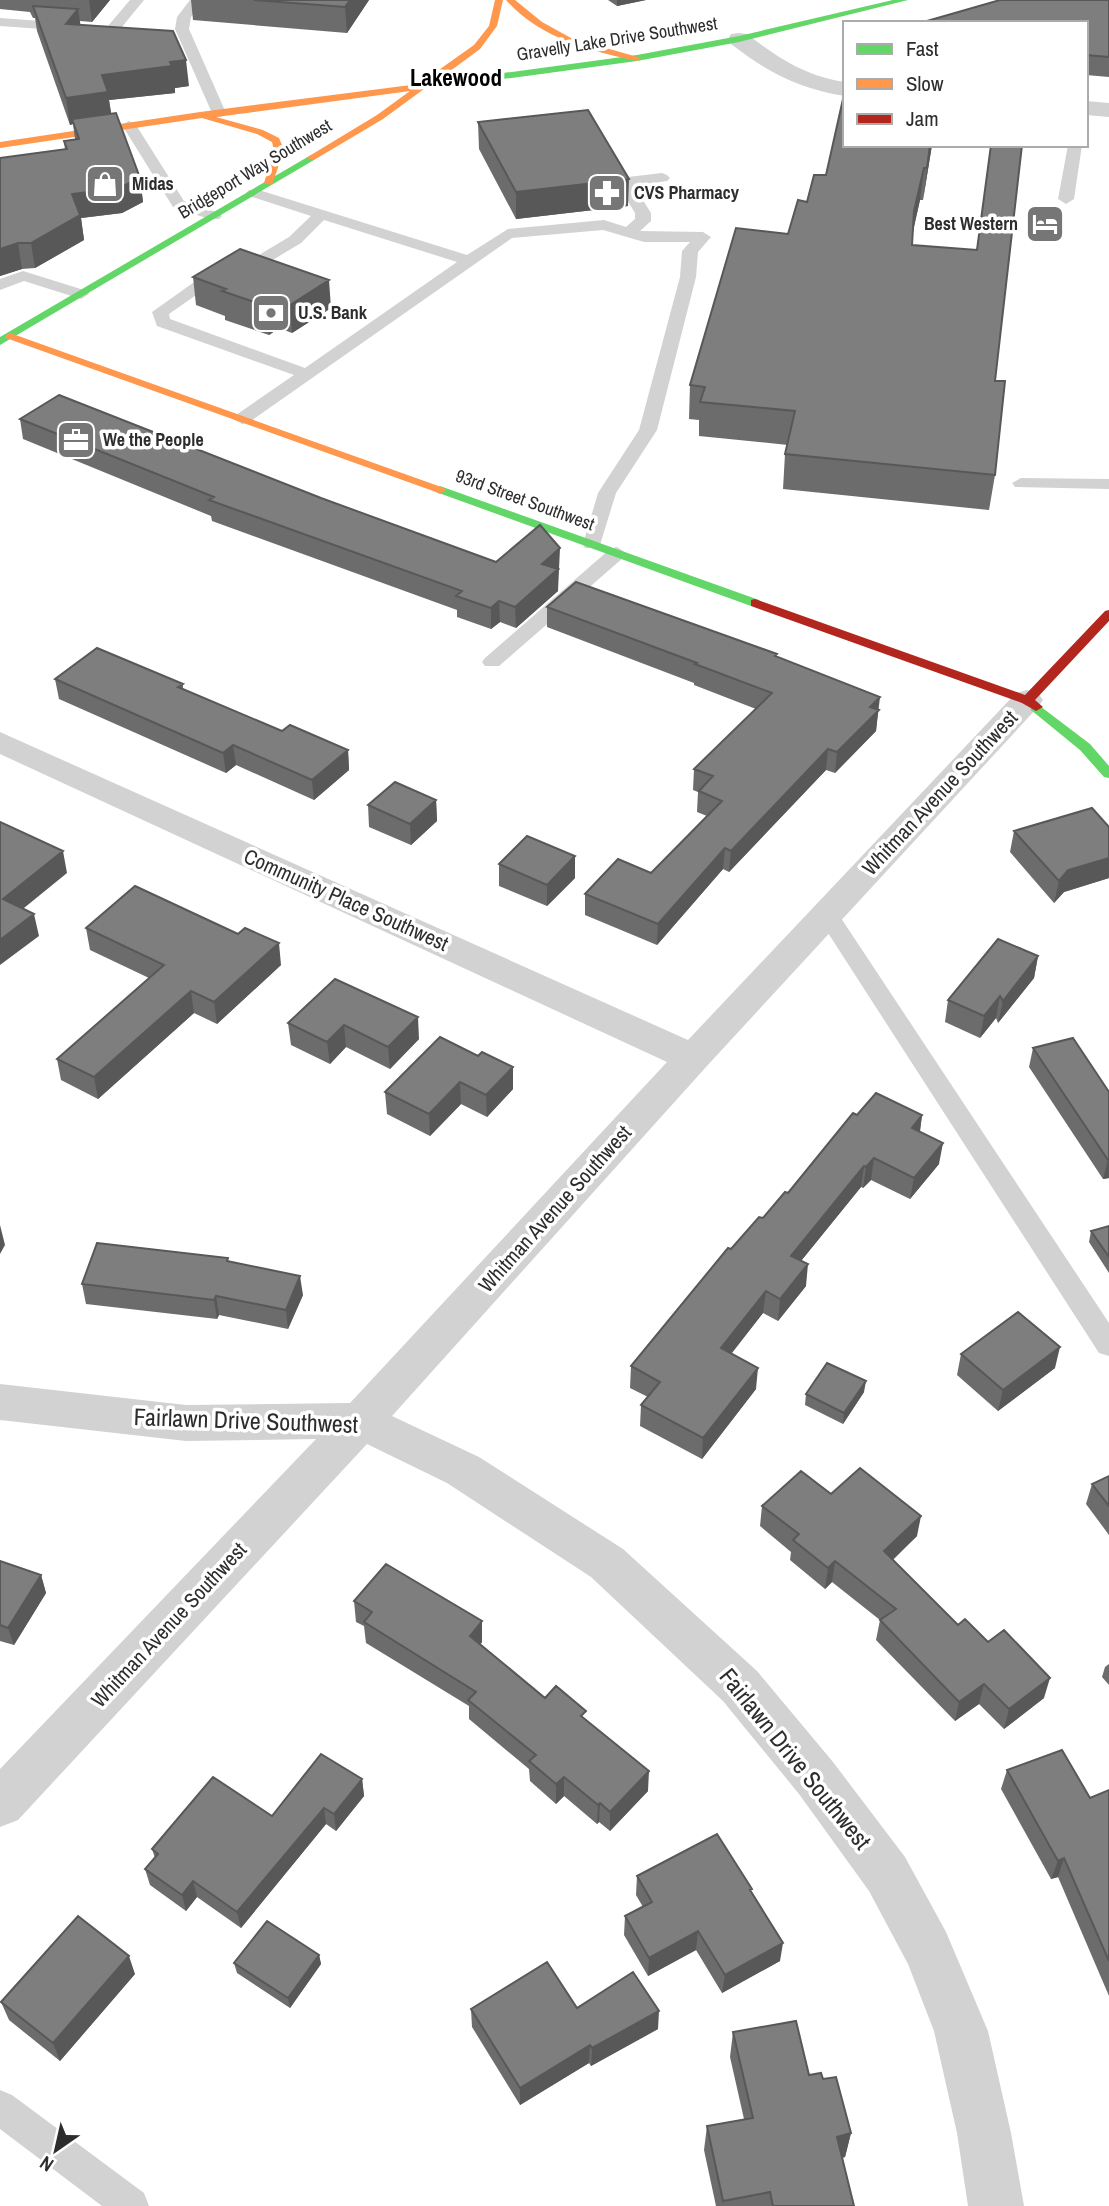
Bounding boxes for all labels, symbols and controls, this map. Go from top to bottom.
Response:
street label: Gravelly Lake Drive Southwest [515,10,719,67]
legend [843,21,1088,147]
text: Fast [906,34,939,63]
district label: Lakewood [410,62,502,93]
text: Slow [906,69,944,98]
text: Jam [906,104,939,133]
street label: Bridgeport Way Southwest [173,113,336,224]
shop icon: Midas [84,163,126,205]
place label: Midas [132,171,174,196]
pharmacy icon: CVS Pharmacy [586,172,628,214]
place label: CVS Pharmacy [634,180,740,205]
hotel icon: Best Western [1024,203,1066,245]
place label: Best Western [924,211,1018,236]
bank icon: U.S. Bank [250,292,292,334]
place label: U.S. Bank [298,300,368,325]
office icon: We the People [55,419,97,461]
place label: We the People [103,427,204,452]
street label: 93rd Street Southwest [452,463,598,536]
street label: Whitman Avenue Southwest [855,704,1024,882]
street label: Community Place Southwest [239,841,453,958]
street label: Whitman Avenue Southwest [472,1119,638,1299]
street label: Fairlawn Drive Southwest [133,1400,359,1440]
street label: Whitman Avenue Southwest [84,1536,253,1714]
street label: Fairlawn Drive Southwest [713,1661,879,1856]
north arrow [21,2115,91,2185]
text: N [35,2150,58,2178]

